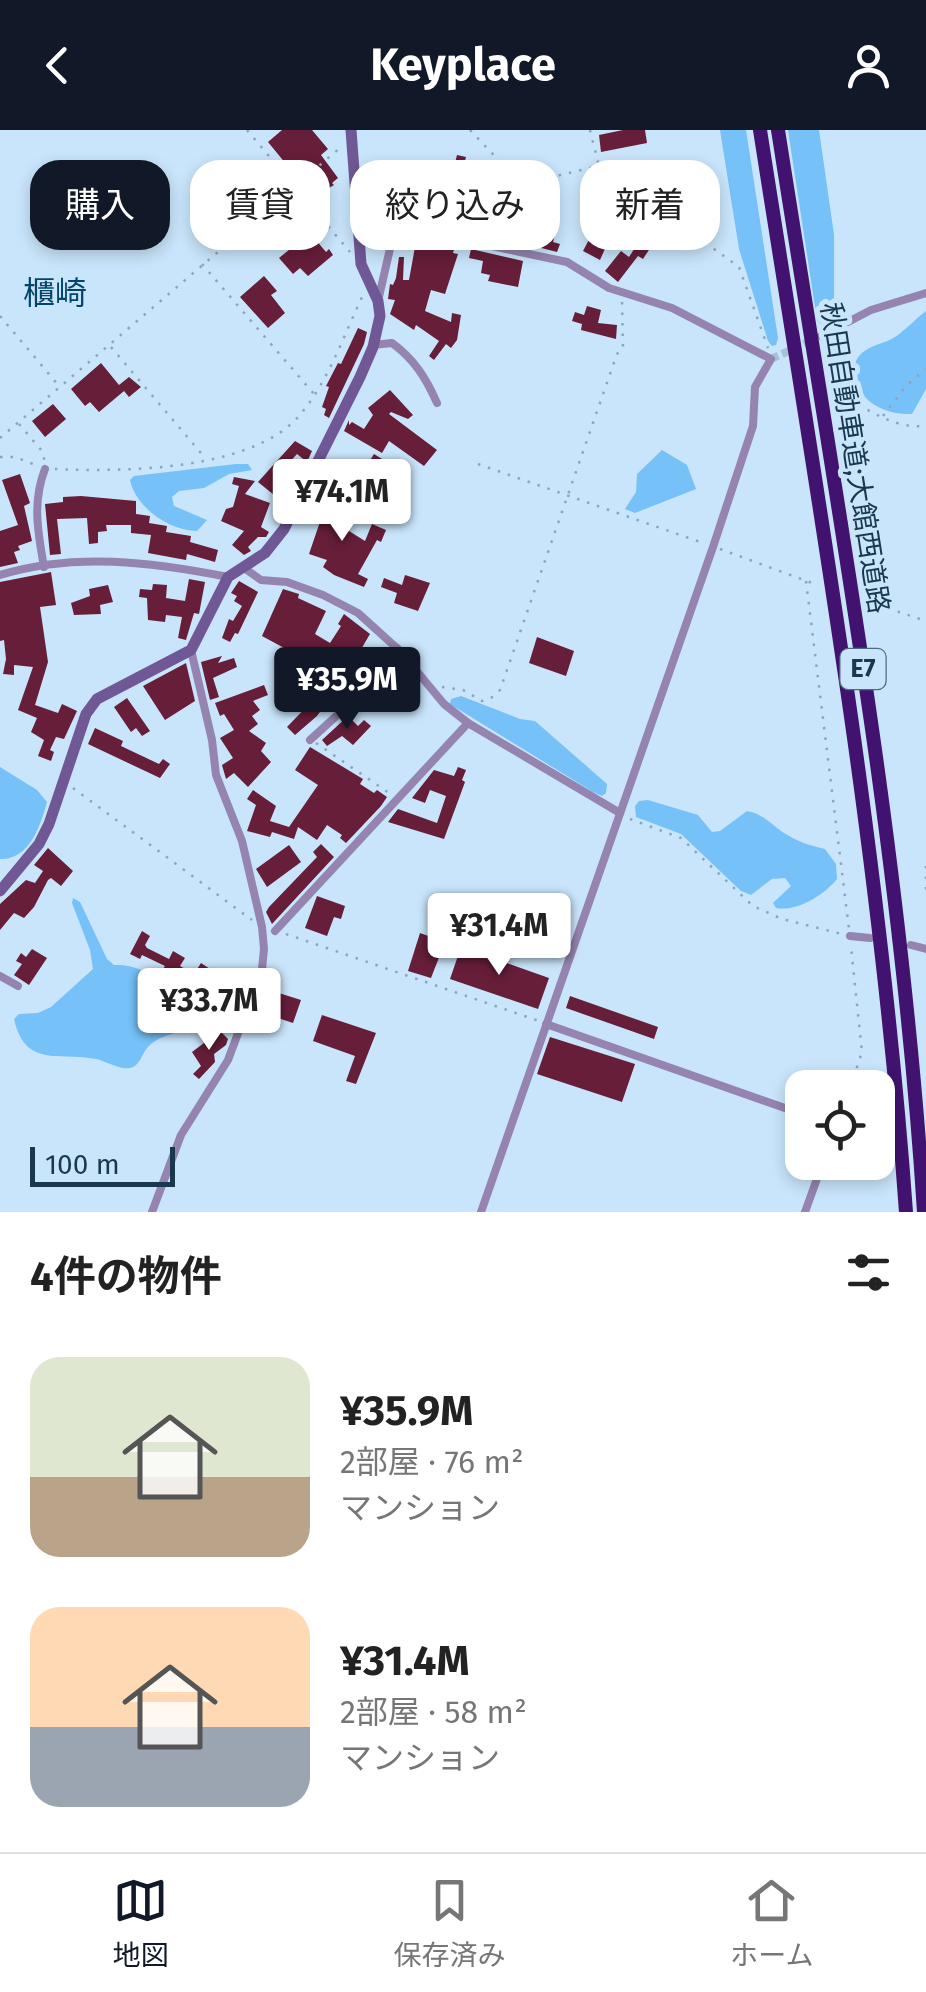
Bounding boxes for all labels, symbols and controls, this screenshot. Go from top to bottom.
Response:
icon: back [30,38,85,93]
text: Keyplace [370,38,556,92]
icon: person [841,38,896,93]
chip: 購入 [30,160,170,250]
chip: 賃貸 [190,160,330,250]
chip: 絞り込み [350,160,560,250]
chip: 新着 [580,160,720,250]
district label: 櫃崎 [23,274,87,312]
street label: 秋田自動車道;大館西道路 [814,300,896,616]
pin: ¥74.1M [261,459,423,544]
text: ¥74.1M [295,472,389,510]
pin: ¥35.9M [266,647,428,732]
road number: E7 [840,649,886,689]
text: ¥35.9M [296,660,398,698]
pin: ¥31.4M [418,893,580,978]
text: ¥31.4M [450,906,548,944]
pin: ¥33.7M [128,968,290,1053]
text: ¥33.7M [160,981,258,1019]
map controls [785,1070,895,1180]
button: locate [785,1070,895,1180]
scale bar [30,1142,175,1186]
text: 100 m [45,1148,120,1181]
icon: filters [841,1245,896,1300]
text: 4件の物件 [30,1252,222,1302]
text: ¥35.9M [340,1386,473,1436]
icon: home [110,1397,230,1517]
text: 2部屋 · 76 m² [340,1443,524,1481]
text: マンション [340,1489,500,1527]
text: ¥31.4M [340,1636,470,1686]
icon: home [110,1647,230,1767]
text: 2部屋 · 58 m² [340,1693,527,1731]
text: マンション [340,1739,500,1777]
tab: 地図 [112,1873,168,1973]
tab: 保存済み [393,1873,505,1973]
tab: ホーム [730,1873,814,1973]

